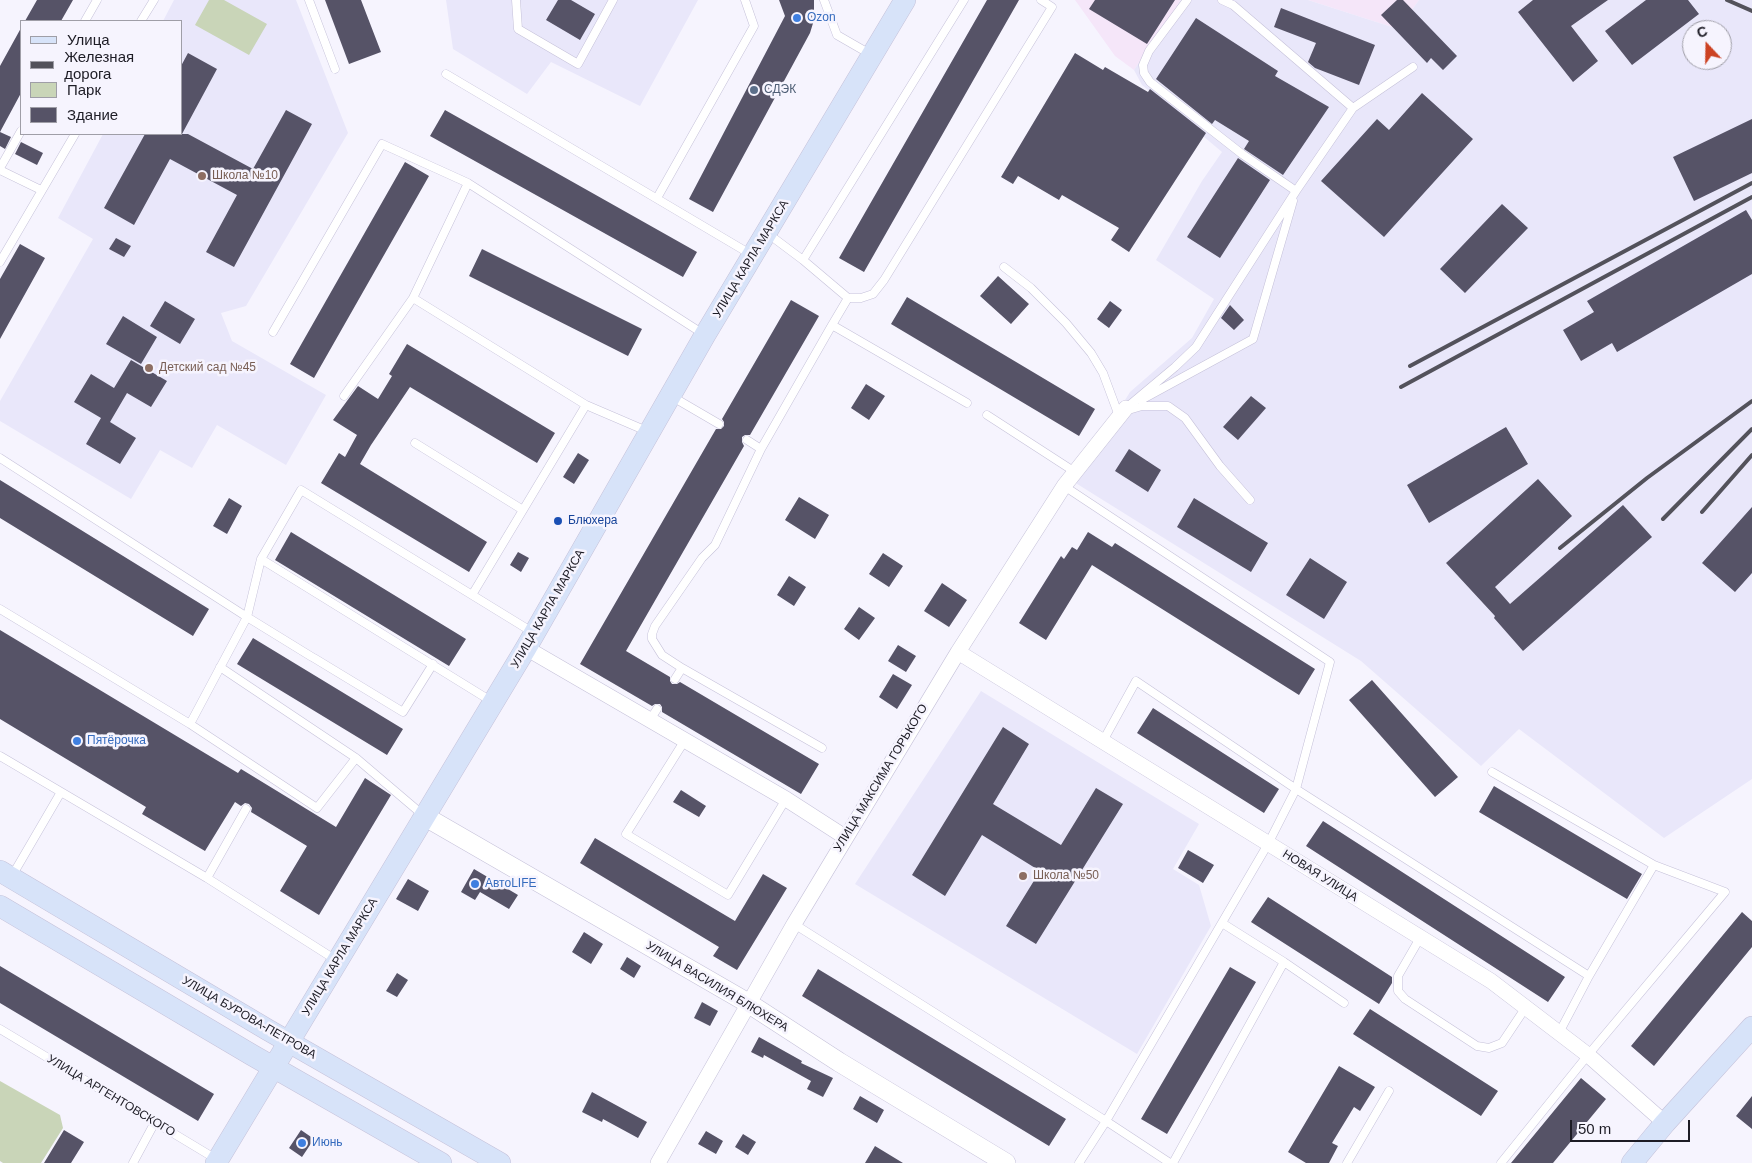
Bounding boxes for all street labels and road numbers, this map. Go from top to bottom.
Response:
street label: УЛИЦА КАРЛА МАРКСА [710,198,792,320]
street label: УЛИЦА КАРЛА МАРКСА [508,547,588,671]
street label: УЛИЦА МАКСИМА ГОРЬКОГО [831,702,931,854]
street label: НОВАЯ УЛИЦА [1280,847,1360,905]
street label: УЛИЦА КАРЛА МАРКСА [299,896,381,1018]
street label: УЛИЦА ВАСИЛИЯ БЛЮХЕРА [643,939,791,1035]
street label: УЛИЦА БУРОВА-ПЕТРОВА [179,974,319,1062]
street label: УЛИЦА АРГЕНТОВСКОГО [44,1052,178,1140]

